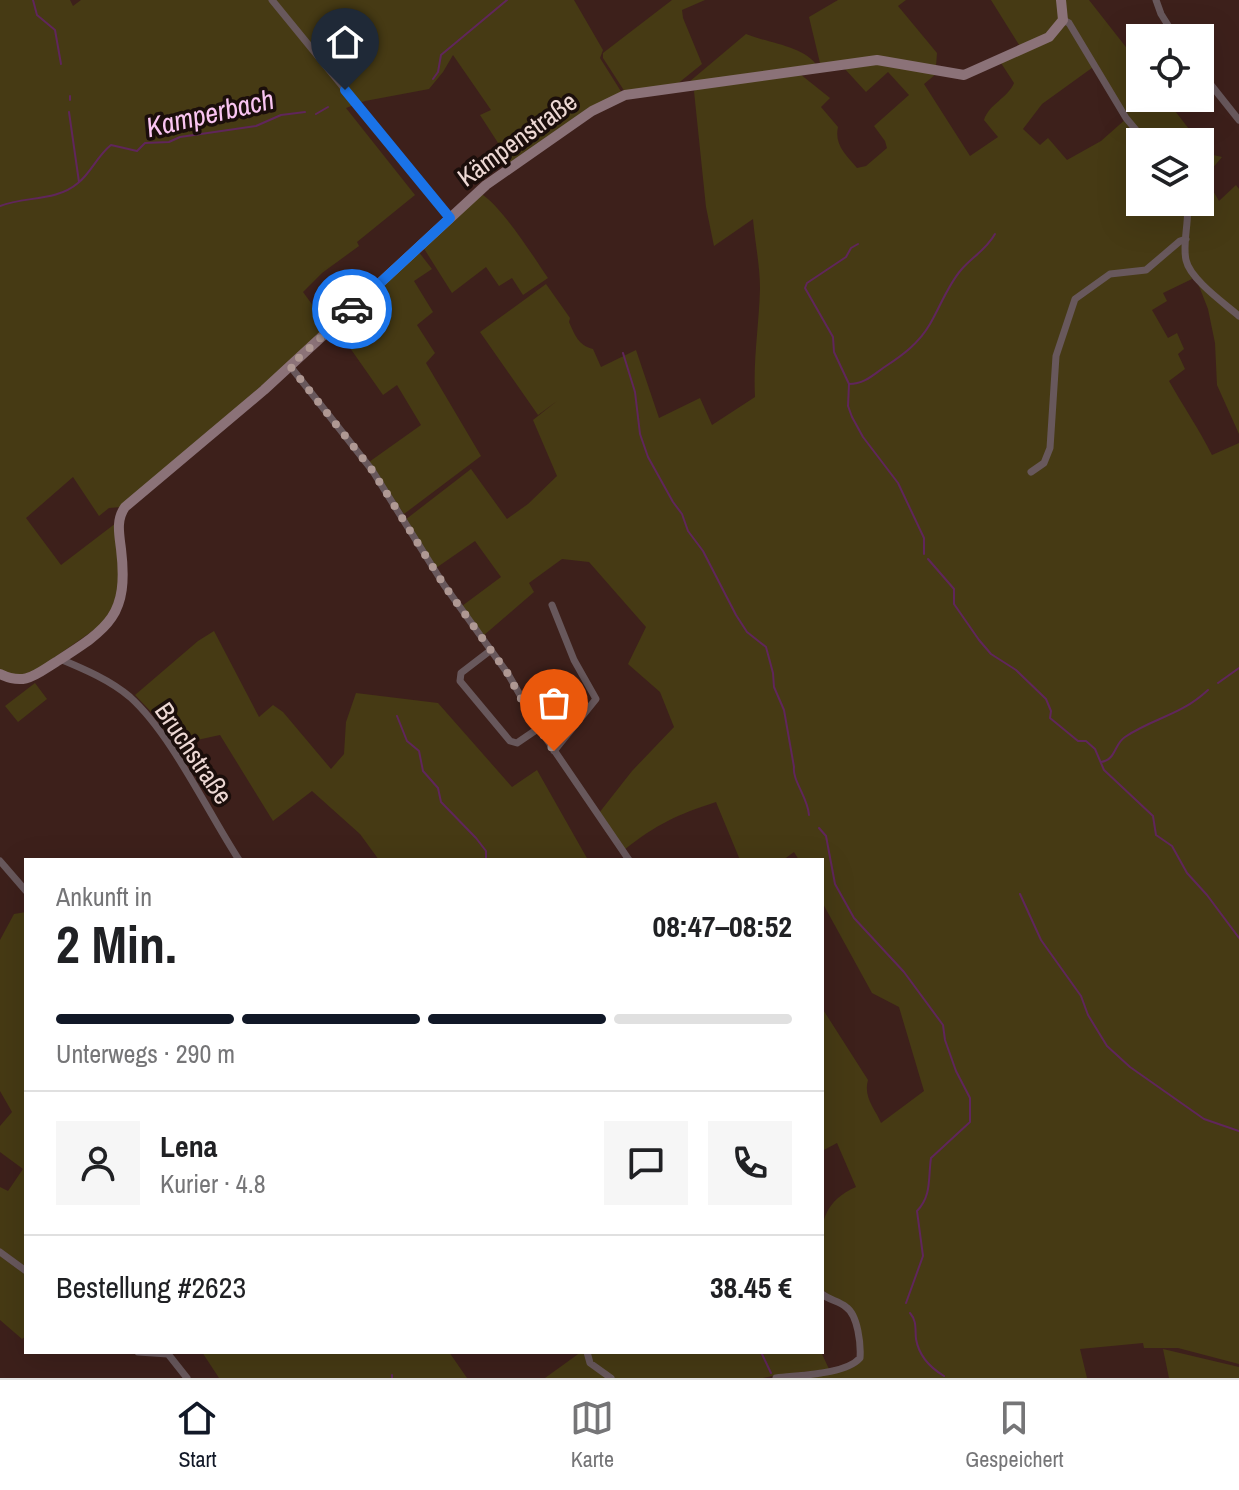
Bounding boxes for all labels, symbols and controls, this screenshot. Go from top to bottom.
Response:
pin [311,8,379,90]
icon: home [323,20,367,64]
map controls [1126,24,1214,216]
button: locate [1126,24,1214,112]
water label: Kamperbach [142,80,278,146]
street label: Kämpenstraße [450,84,584,194]
button: layers [1126,128,1214,216]
courier [312,269,392,349]
icon: car [330,287,374,331]
pin [520,669,588,751]
icon: bag [532,681,576,725]
street label: Bruchstraße [147,695,241,811]
text: Ankunft in [56,879,152,914]
text: 08:47–08:52 [653,906,792,946]
text: 2 Min. [56,909,177,979]
text: Unterwegs · 290 m [56,1036,235,1071]
button: person [56,1121,140,1205]
button: chat [604,1121,688,1205]
button: phone [708,1121,792,1205]
text: Lena [160,1126,217,1166]
text: Kurier · 4.8 [160,1166,265,1201]
text: Bestellung #2623 [56,1267,246,1307]
text: 38.45 € [710,1267,792,1307]
tab: Start [175,1396,219,1474]
tab: Karte [570,1396,614,1474]
tab: Gespeichert [965,1396,1064,1474]

